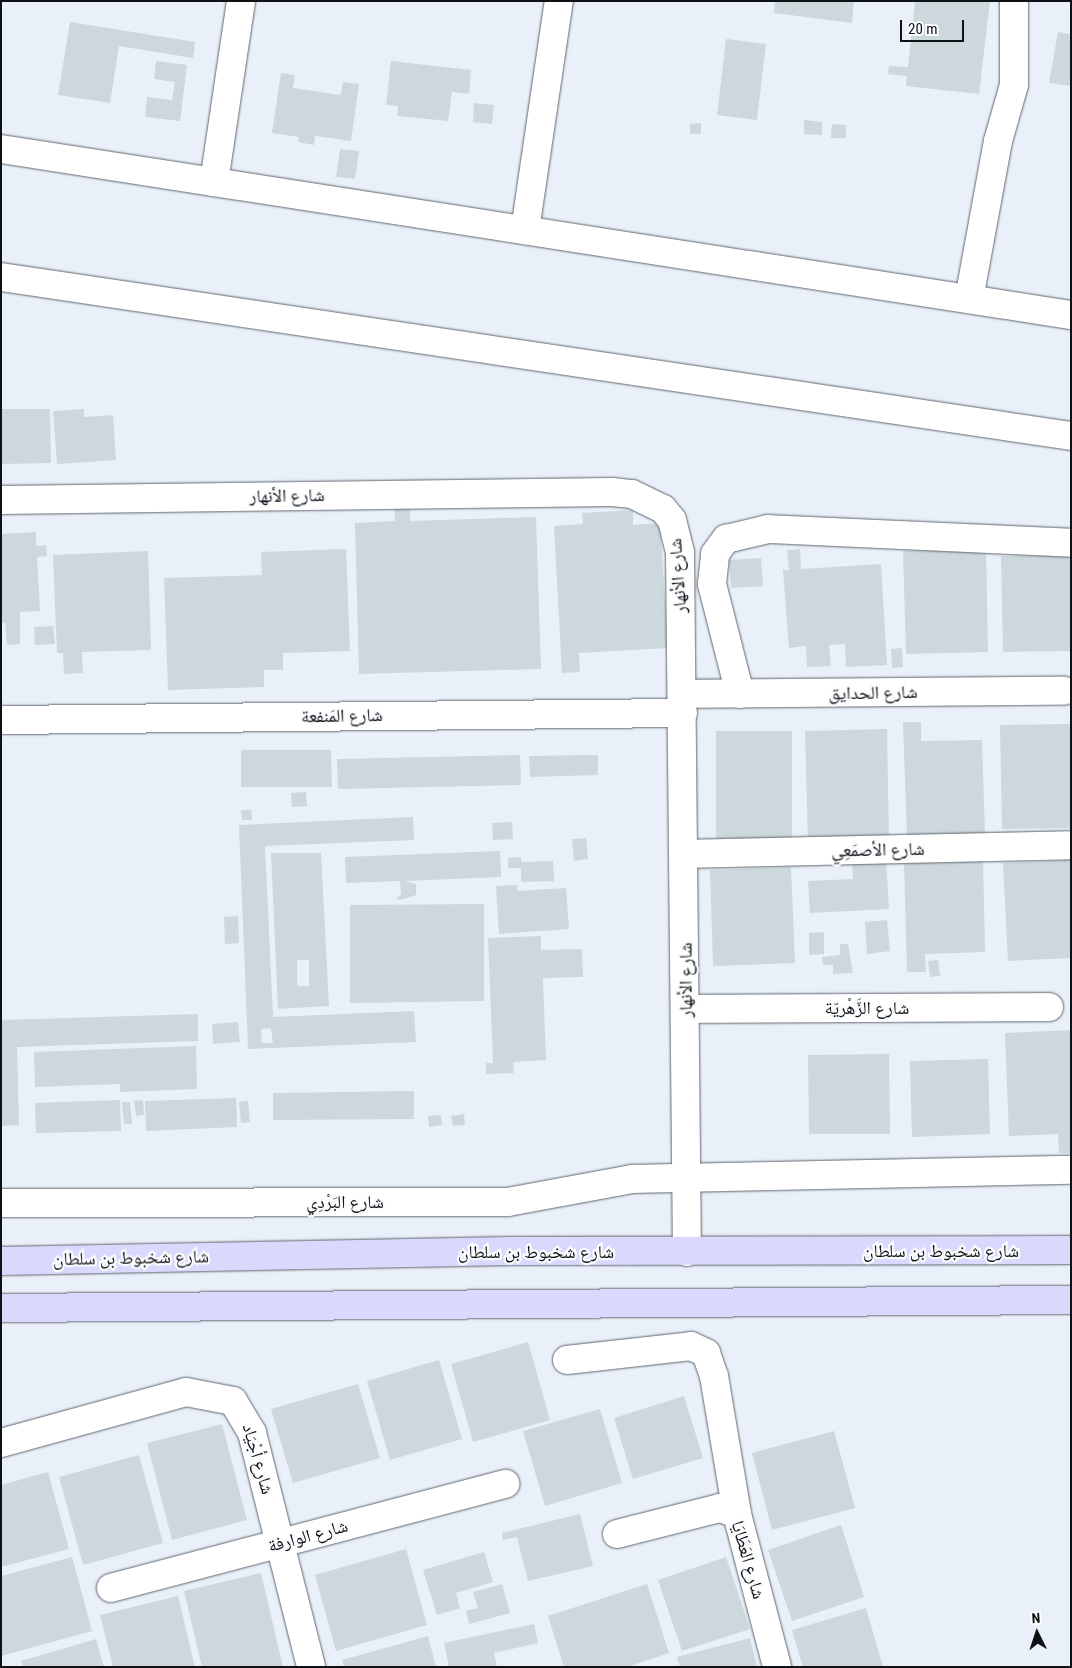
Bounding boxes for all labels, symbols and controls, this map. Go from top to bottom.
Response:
scale bar [902,10,966,42]
text: 20 m [908,20,938,38]
street label: شارع الأنهار [249,485,325,507]
street label: شارع الأنهار [665,538,691,614]
street label: شارع الحدايق [828,681,918,705]
street label: شارع المَنفعة [301,704,383,728]
street label: شارع الأصمَعِي [831,838,925,862]
street label: شارع الأنهار [675,942,697,1018]
street label: شارع الزَّهْريّة [825,997,909,1019]
street label: شارع البَرْدِي [306,1191,384,1213]
street label: شارع شخبوط بن سلطان [863,1240,1019,1262]
street label: شارع شخبوط بن سلطان [458,1241,614,1263]
street label: شارع شخبوط بن سلطان [53,1246,209,1270]
street label: شارع أجْيَاد [238,1421,278,1497]
street label: شارع الوارفة [266,1515,350,1557]
street label: شارع العَطَايَا [727,1518,769,1602]
north arrow [1012,1608,1062,1658]
text: N [1031,1610,1041,1626]

